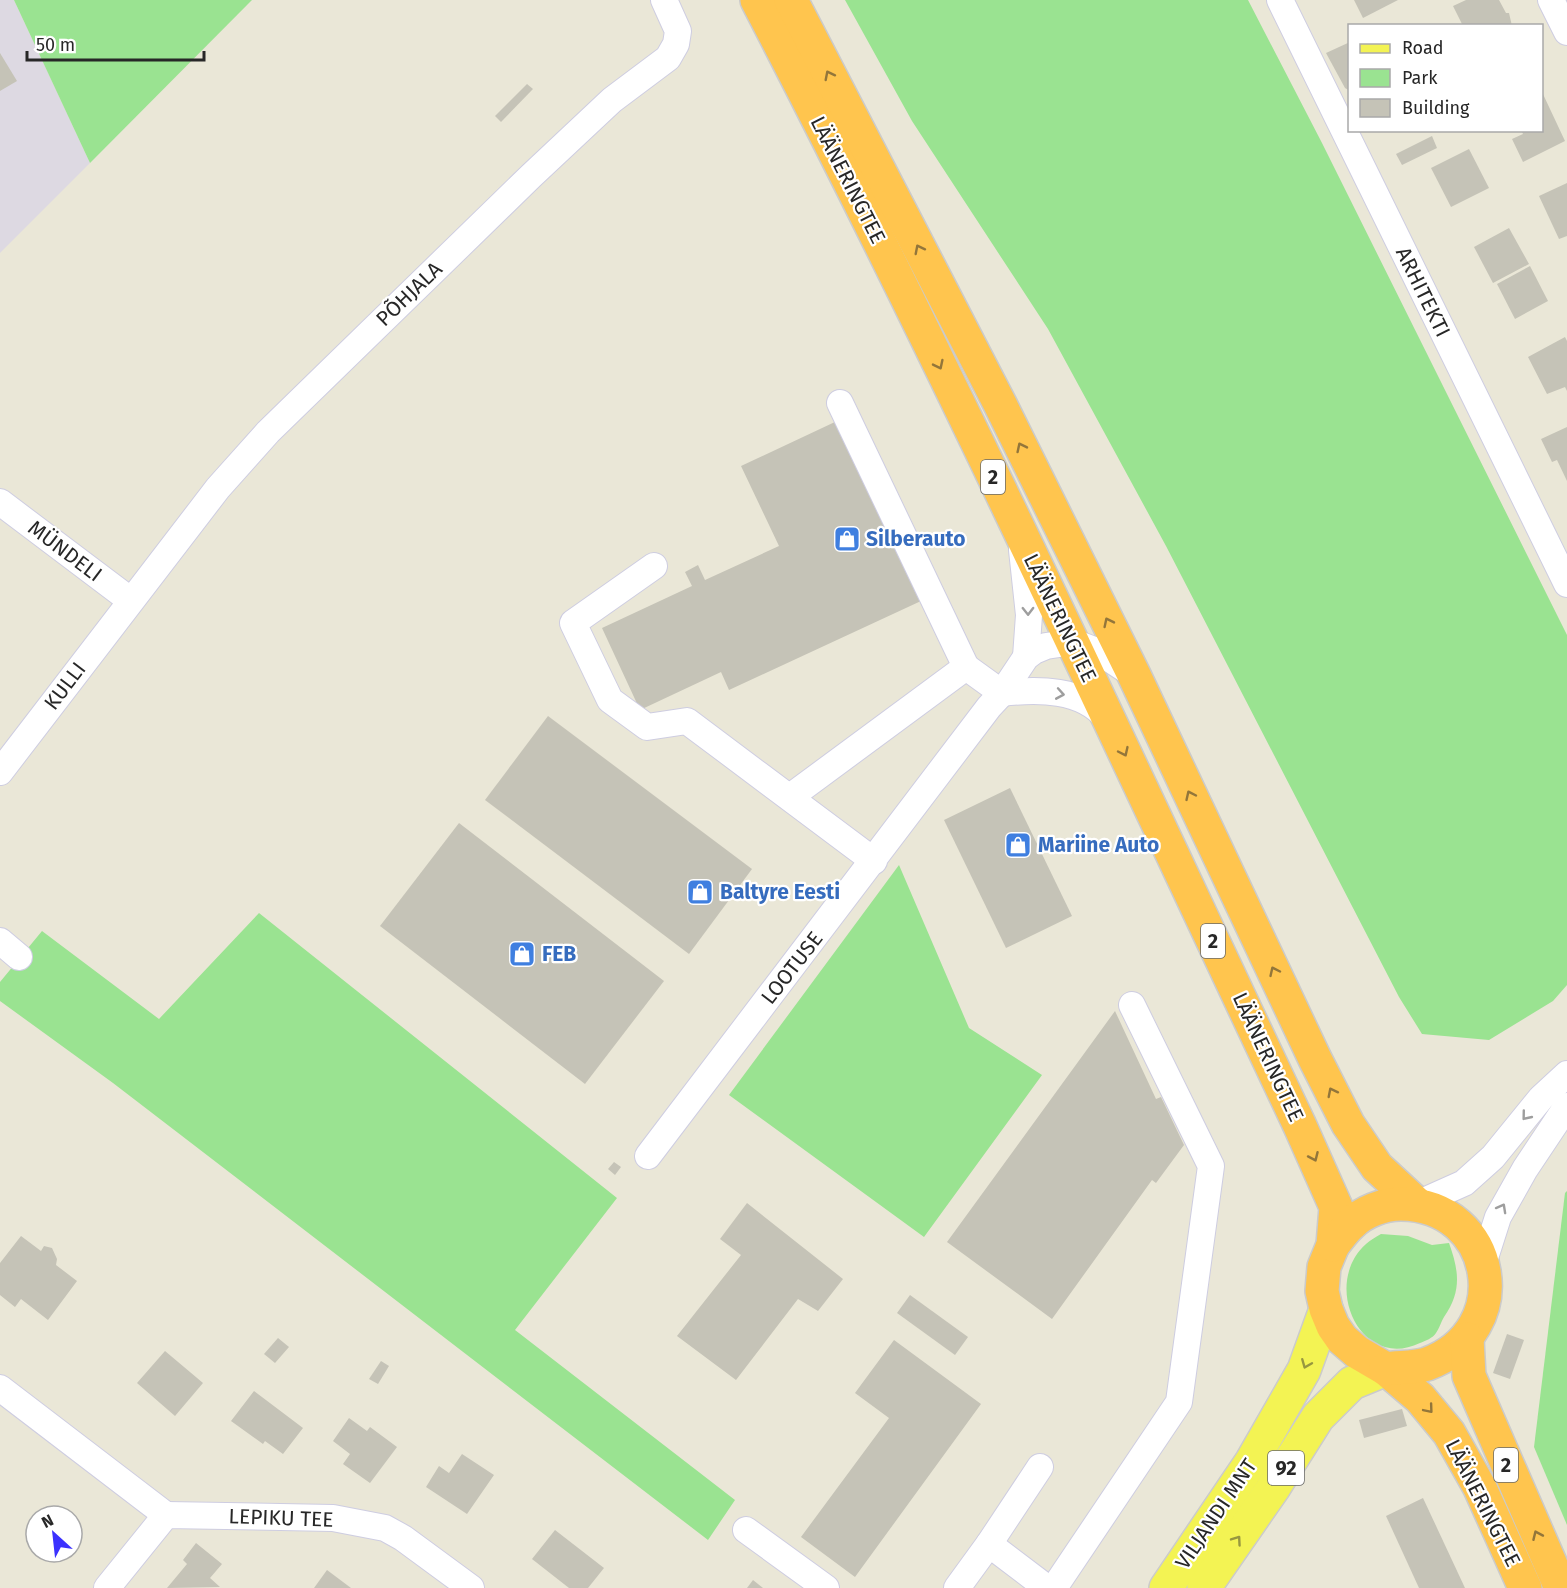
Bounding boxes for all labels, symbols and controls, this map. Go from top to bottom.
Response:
scale bar [27,24,204,62]
legend [1348,24,1543,132]
text: 50 m [36,34,75,56]
text: Road [1402,37,1444,59]
text: Park [1402,67,1438,89]
one-way arrow [825,71,837,82]
text: Building [1402,97,1470,119]
street label: LÄÄNERINGTEE [805,112,891,248]
street label: ARHITEKTI [1390,243,1456,341]
one-way arrow [914,244,926,255]
street label: PÕHJALA [370,256,448,332]
one-way arrow [931,358,943,369]
one-way arrow [1017,443,1028,454]
road number: 2 [981,460,1005,494]
street label: MÜNDELI [23,515,107,587]
shop icon: Silberauto [832,524,862,554]
place label: Silberauto [866,526,966,552]
street label: LÄÄNERINGTEE [1018,550,1102,686]
one-way arrow [1022,606,1034,615]
one-way arrow [1103,618,1115,629]
street label: KULLI [39,657,91,715]
one-way arrow [1055,687,1065,700]
one-way arrow [1117,745,1129,756]
one-way arrow [1186,790,1198,801]
shop icon: Mariine Auto [1003,830,1033,860]
place label: Mariine Auto [1038,832,1159,858]
shop icon: Baltyre Eesti [685,877,715,907]
place label: Baltyre Eesti [720,879,840,905]
road number: 2 [1201,924,1225,958]
street label: LOOTUSE [756,926,828,1010]
shop icon: FEB [507,939,537,969]
place label: FEB [542,941,576,967]
one-way arrow [1269,967,1281,978]
street label: LÄÄNERINGTEE [1227,988,1309,1126]
one-way arrow [1328,1087,1339,1098]
one-way arrow [1523,1109,1534,1120]
one-way arrow [1307,1150,1319,1161]
one-way arrow [1495,1204,1507,1215]
one-way arrow [1301,1358,1313,1369]
one-way arrow [1421,1402,1432,1413]
street label: LÄÄNERINGTEE [1440,1435,1526,1571]
road number: 2 [1494,1448,1518,1482]
road number: 92 [1268,1451,1304,1485]
street label: VILJANDI MNT [1170,1454,1263,1574]
street label: LEPIKU TEE [228,1503,334,1533]
north arrow [24,1504,84,1564]
text: N [38,1510,56,1532]
one-way arrow [1532,1530,1544,1541]
one-way arrow [1230,1535,1241,1546]

